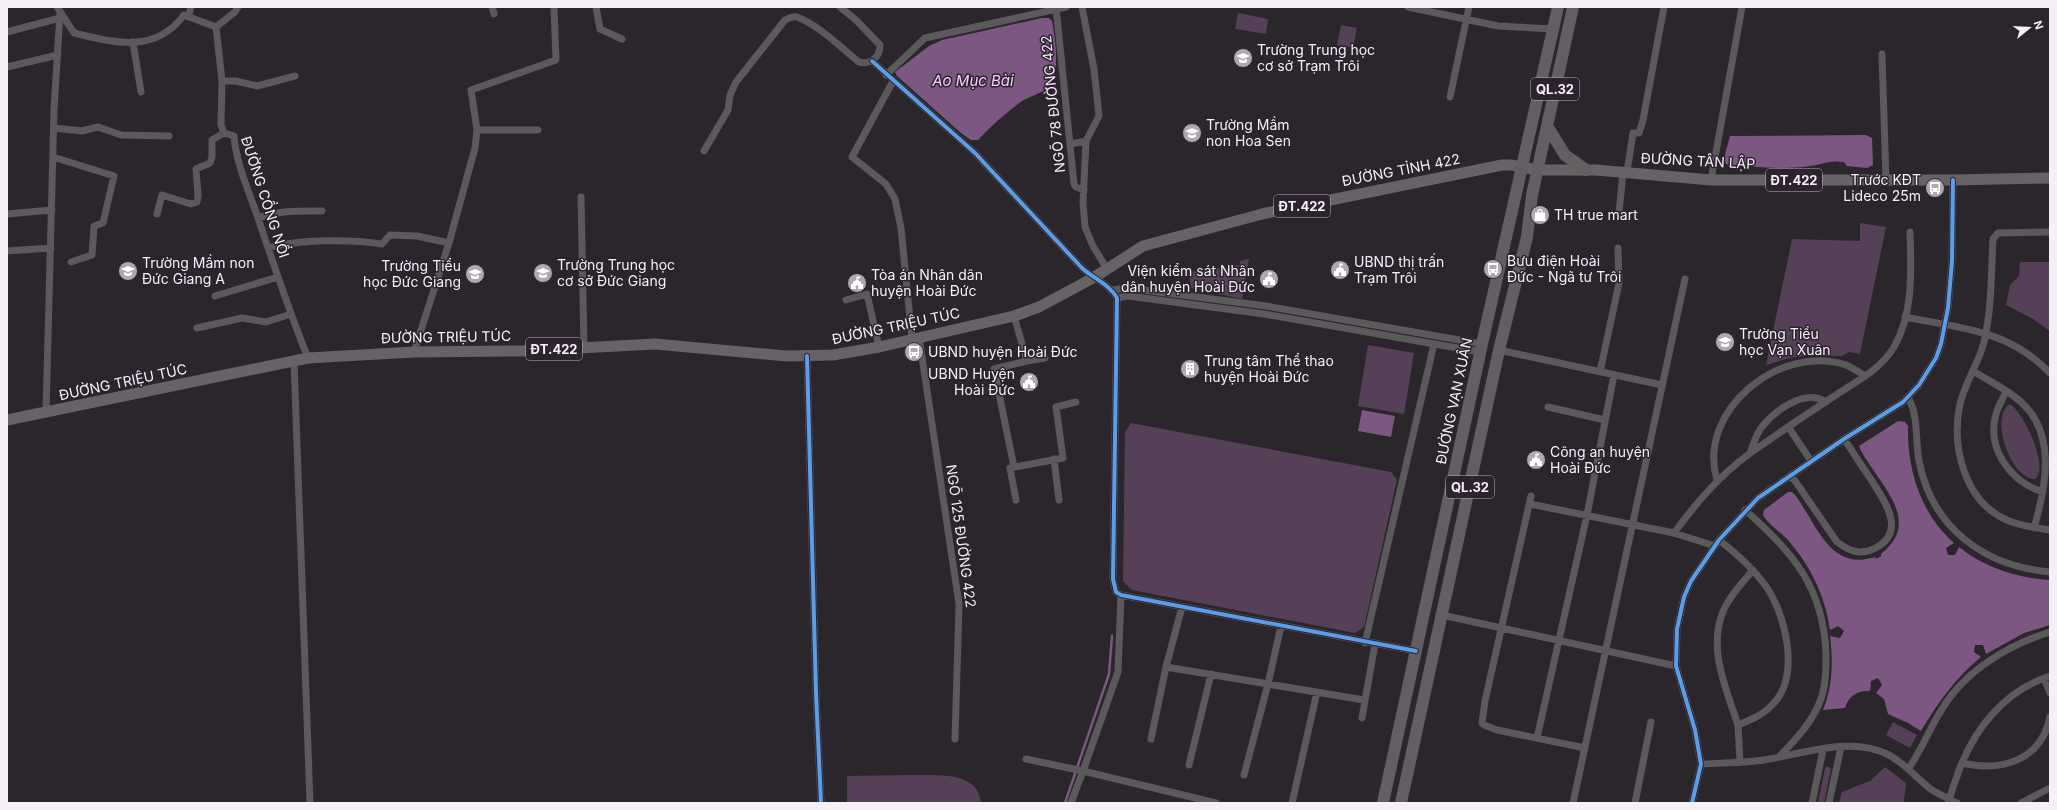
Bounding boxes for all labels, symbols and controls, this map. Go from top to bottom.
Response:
north arrow [2009,8,2049,48]
text: N [2031,19,2046,31]
street label: NGÕ 78 ĐƯỜNG 422 [1037,34,1068,174]
place label: Trường Trung học cơ sở Trạm Trôi [1257,41,1375,74]
school or university icon: Trường Trung học cơ sở Trạm Trôi [1232,47,1254,69]
water label: Ao Mục Bài [931,71,1014,90]
road number: QL.32 [1531,78,1579,100]
place label: Trường Mầm non Hoa Sen [1206,116,1291,149]
school or university icon: Trường Mầm non Hoa Sen [1181,122,1203,144]
street label: ĐƯỜNG CỔNG NỔI [238,133,295,260]
street label: ĐƯỜNG TÂN LẬP [1640,149,1756,172]
street label: ĐƯỜNG TỈNH 422 [1340,150,1461,189]
road number: ĐT.422 [1766,169,1822,191]
place label: Trước KĐT Lideco 25m [1843,171,1921,204]
bus stop icon: Trước KĐT Lideco 25m [1924,177,1946,199]
road number: ĐT.422 [1274,195,1330,217]
shop icon: TH true mart [1529,204,1551,226]
place label: TH true mart [1554,206,1638,223]
place label: Bưu điện Hoài Đức - Ngã tư Trôi [1507,252,1621,285]
place label: UBND thị trấn Trạm Trôi [1354,253,1444,286]
place label: Trường Mầm non Đức Giang A [142,254,255,287]
place label: Trường Trung học cơ sở Đức Giang [557,256,675,289]
place label: Trường Tiểu học Đức Giang [363,257,461,290]
bus stop icon: Bưu điện Hoài Đức - Ngã tư Trôi [1482,258,1504,280]
public building icon: UBND thị trấn Trạm Trôi [1329,259,1351,281]
school or university icon: Trường Mầm non Đức Giang A [117,260,139,282]
school or university icon: Trường Trung học cơ sở Đức Giang [532,262,554,284]
place label: Viện kiểm sát Nhân dân huyện Hoài Đức [1121,262,1255,295]
school or university icon: Trường Tiểu học Đức Giang [464,263,486,285]
place label: Tòa án Nhân dân huyện Hoài Đức [871,266,983,299]
public building icon: Viện kiểm sát Nhân dân huyện Hoài Đức [1258,268,1280,290]
public building icon: Tòa án Nhân dân huyện Hoài Đức [846,272,868,294]
street label: ĐƯỜNG TRIỆU TÚC [830,304,961,347]
place label: Trường Tiểu học Vạn Xuân [1739,325,1831,358]
street label: ĐƯỜNG TRIỆU TÚC [381,327,511,346]
school or university icon: Trường Tiểu học Vạn Xuân [1714,331,1736,353]
street label: ĐƯỜNG VẠN XUÂN [1432,336,1475,466]
road number: ĐT.422 [526,338,582,360]
bus stop icon: UBND huyện Hoài Đức [903,341,925,363]
place label: UBND huyện Hoài Đức [928,343,1078,360]
place label: Trung tâm Thể thao huyện Hoài Đức [1204,352,1334,385]
building icon: Trung tâm Thể thao huyện Hoài Đức [1179,358,1201,380]
street label: ĐƯỜNG TRIỆU TÚC [57,360,188,403]
place label: UBND Huyện Hoài Đức [928,365,1015,398]
public building icon: UBND Huyện Hoài Đức [1018,371,1040,393]
place label: Công an huyện Hoài Đức [1550,443,1650,476]
public building icon: Công an huyện Hoài Đức [1525,449,1547,471]
street label: NGÕ 125 ĐƯỜNG 422 [943,463,980,609]
road number: QL.32 [1446,476,1494,498]

